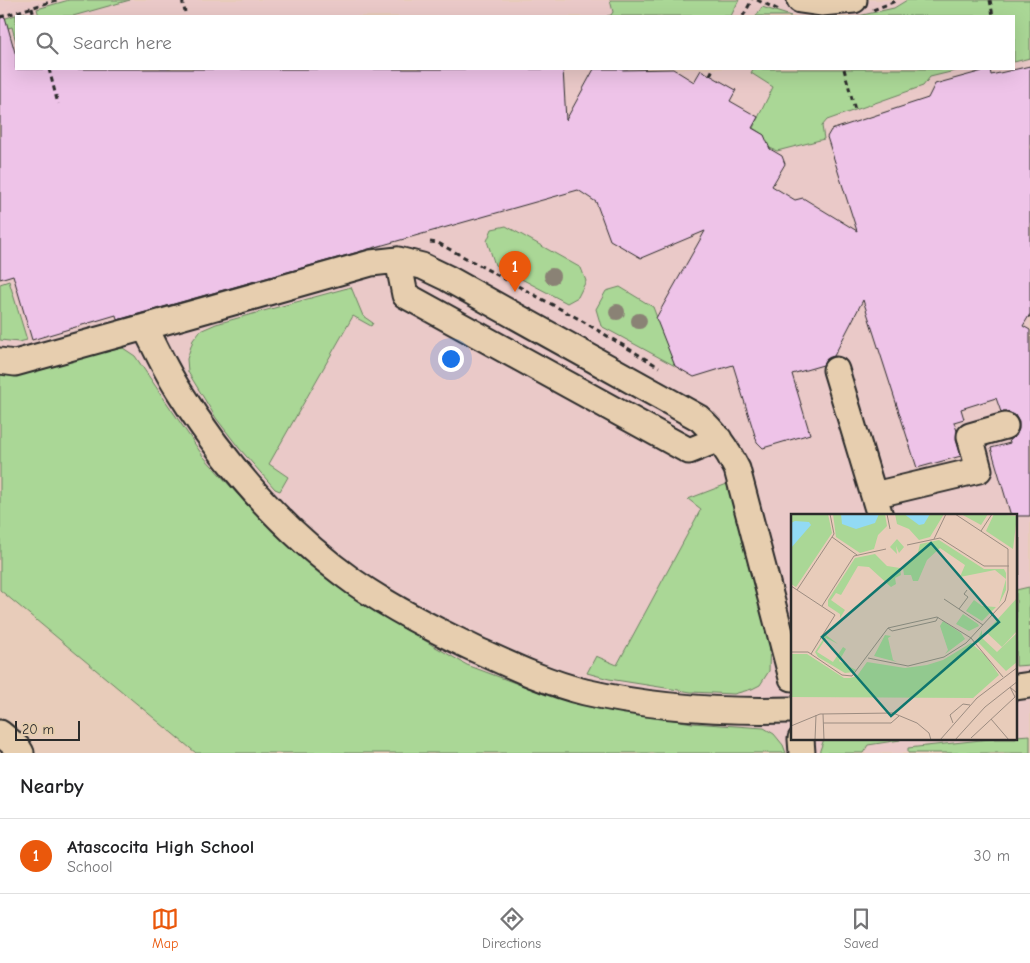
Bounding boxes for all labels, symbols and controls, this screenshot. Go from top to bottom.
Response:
search box [15,15,1015,70]
icon: search [33,29,61,57]
text: Search here [73,32,172,54]
pin: 1 [499,251,531,292]
your location [438,346,464,372]
inset map [791,514,1018,740]
scale bar [15,718,80,741]
text: 20 m [22,721,54,738]
text: Nearby [20,774,84,798]
text: Atascocita High School [67,836,254,858]
text: 1 [33,847,39,865]
text: 30 m [974,847,1010,865]
text: School [67,858,113,876]
tab: Map [151,905,179,952]
tab: Directions [482,905,541,952]
tab: Saved [844,905,879,952]

